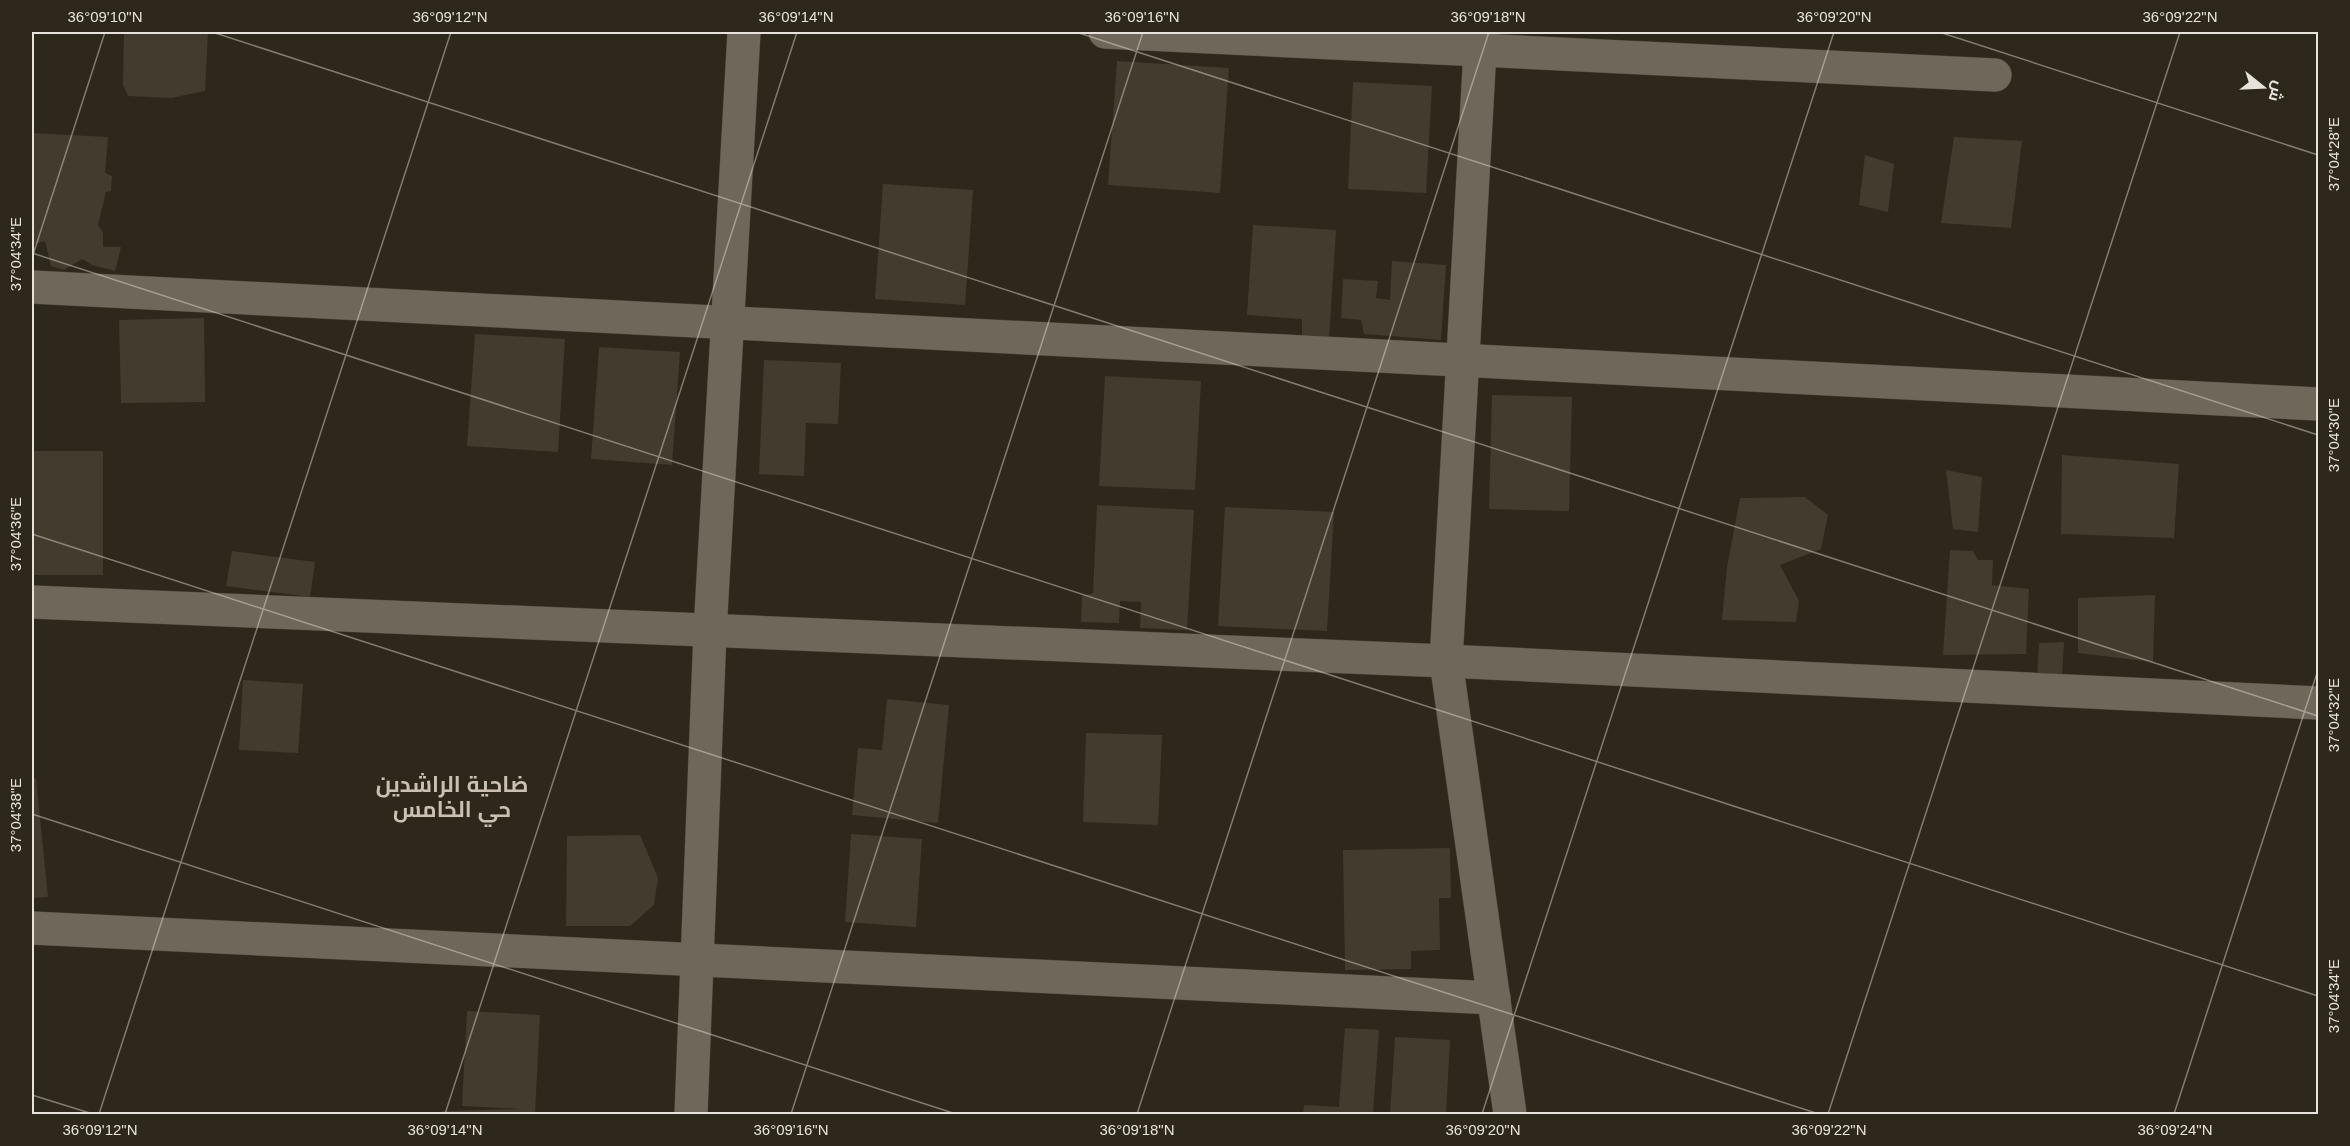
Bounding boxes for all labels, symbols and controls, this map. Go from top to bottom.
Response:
text: 36°09'10"N [67,8,143,25]
text: 36°09'12"N [412,8,488,25]
text: 36°09'14"N [758,8,834,25]
text: 36°09'16"N [1104,8,1180,25]
text: 36°09'18"N [1450,8,1526,25]
text: 36°09'20"N [1796,8,1872,25]
text: 36°09'22"N [2142,8,2218,25]
north arrow [2233,57,2293,117]
text: ش [2265,79,2288,104]
text: 37°04'28"E [2325,117,2342,191]
text: 37°04'34"E [7,217,24,291]
text: 37°04'30"E [2325,398,2342,472]
text: 37°04'36"E [7,497,24,571]
text: 37°04'32"E [2325,678,2342,752]
district label: ضاحية الراشدين حي الخامس [376,772,528,827]
text: 37°04'38"E [7,778,24,852]
text: 37°04'34"E [2325,959,2342,1033]
text: 36°09'12"N [62,1121,138,1138]
text: 36°09'14"N [407,1121,483,1138]
text: 36°09'16"N [753,1121,829,1138]
text: 36°09'18"N [1099,1121,1175,1138]
text: 36°09'20"N [1445,1121,1521,1138]
text: 36°09'22"N [1791,1121,1867,1138]
text: 36°09'24"N [2137,1121,2213,1138]

